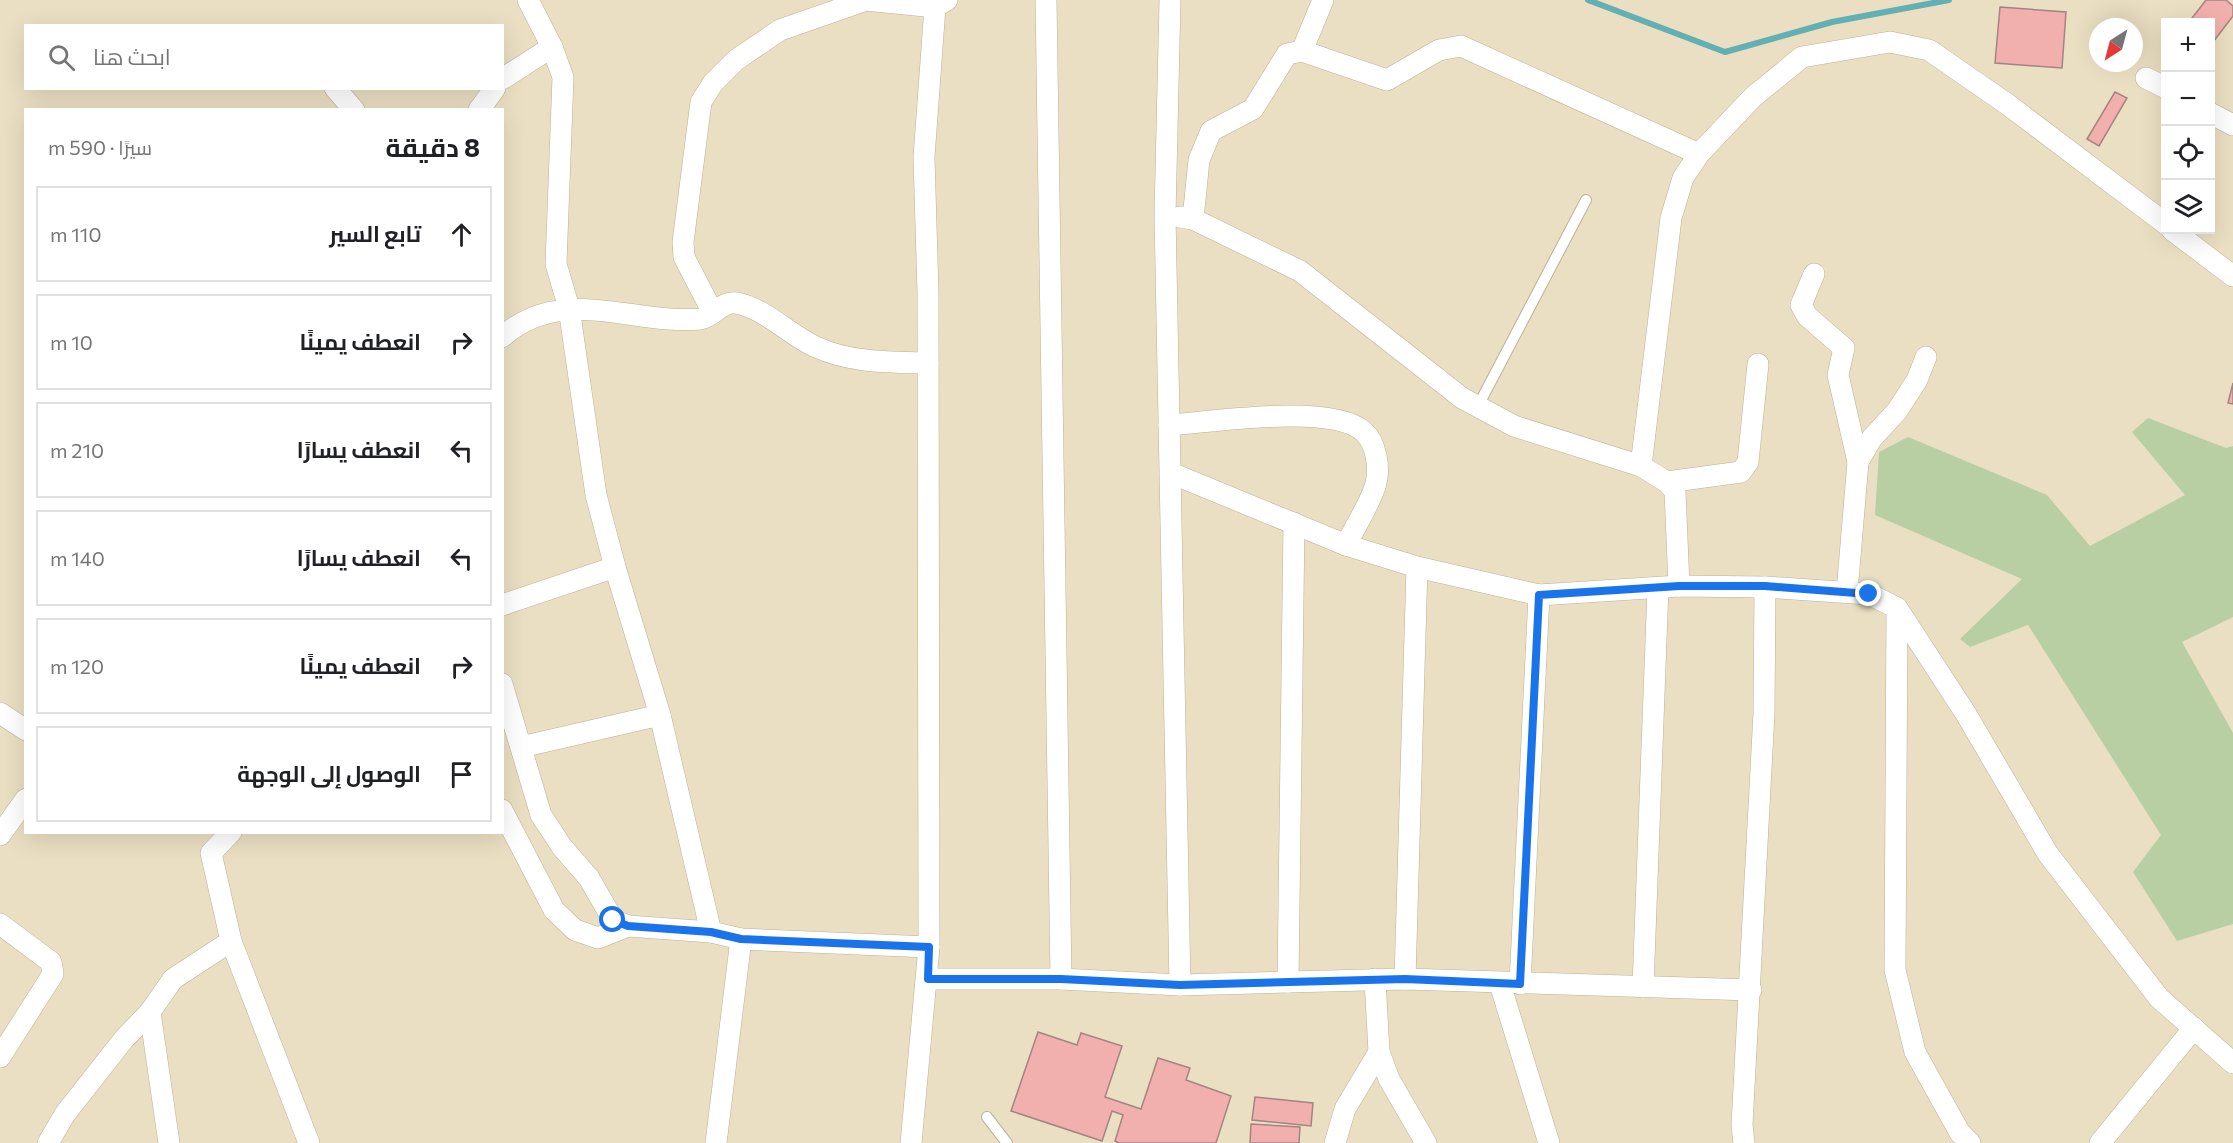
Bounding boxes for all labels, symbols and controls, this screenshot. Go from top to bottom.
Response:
north arrow [2089,18,2143,72]
map controls [2161,18,2215,234]
button: + [2161,18,2215,72]
search box [24,24,504,90]
icon: search [45,41,78,74]
text: ابحث هنا [93,43,171,70]
button: − [2161,72,2215,126]
button: locate [2161,126,2215,180]
text: 8 دقيقة [385,131,480,162]
text: سيرًا · 590 m [48,135,152,159]
button: layers [2161,180,2215,234]
icon: ahead [445,218,478,251]
text: تابع السير [329,220,421,247]
text: 110 m [50,222,101,246]
icon: right [445,326,478,359]
text: انعطف يمينًا [300,328,421,355]
text: 10 m [50,330,93,354]
icon: left [445,434,478,467]
text: انعطف يسارًا [297,436,421,463]
text: 210 m [50,438,104,462]
icon: left [445,542,478,575]
text: انعطف يسارًا [297,544,421,571]
text: 140 m [50,546,105,570]
route end [1855,580,1881,606]
icon: right [445,650,478,683]
text: انعطف يمينًا [300,652,421,679]
text: 120 m [50,654,104,678]
icon: arrive [445,758,478,791]
text: الوصول إلى الوجهة [237,760,421,787]
route start [599,906,625,932]

